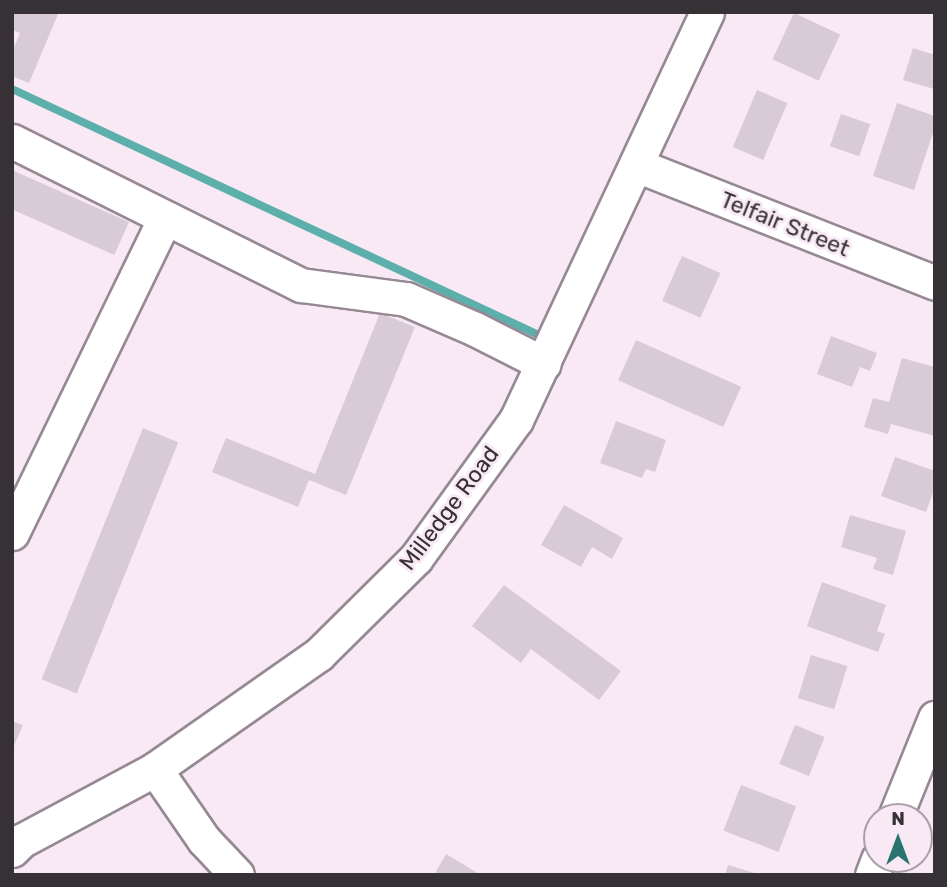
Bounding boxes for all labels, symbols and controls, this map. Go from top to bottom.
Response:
street label: Telfair Street [716,185,854,263]
street label: Milledge Road [393,440,505,576]
north arrow [863,803,933,873]
text: N [891,807,905,830]

